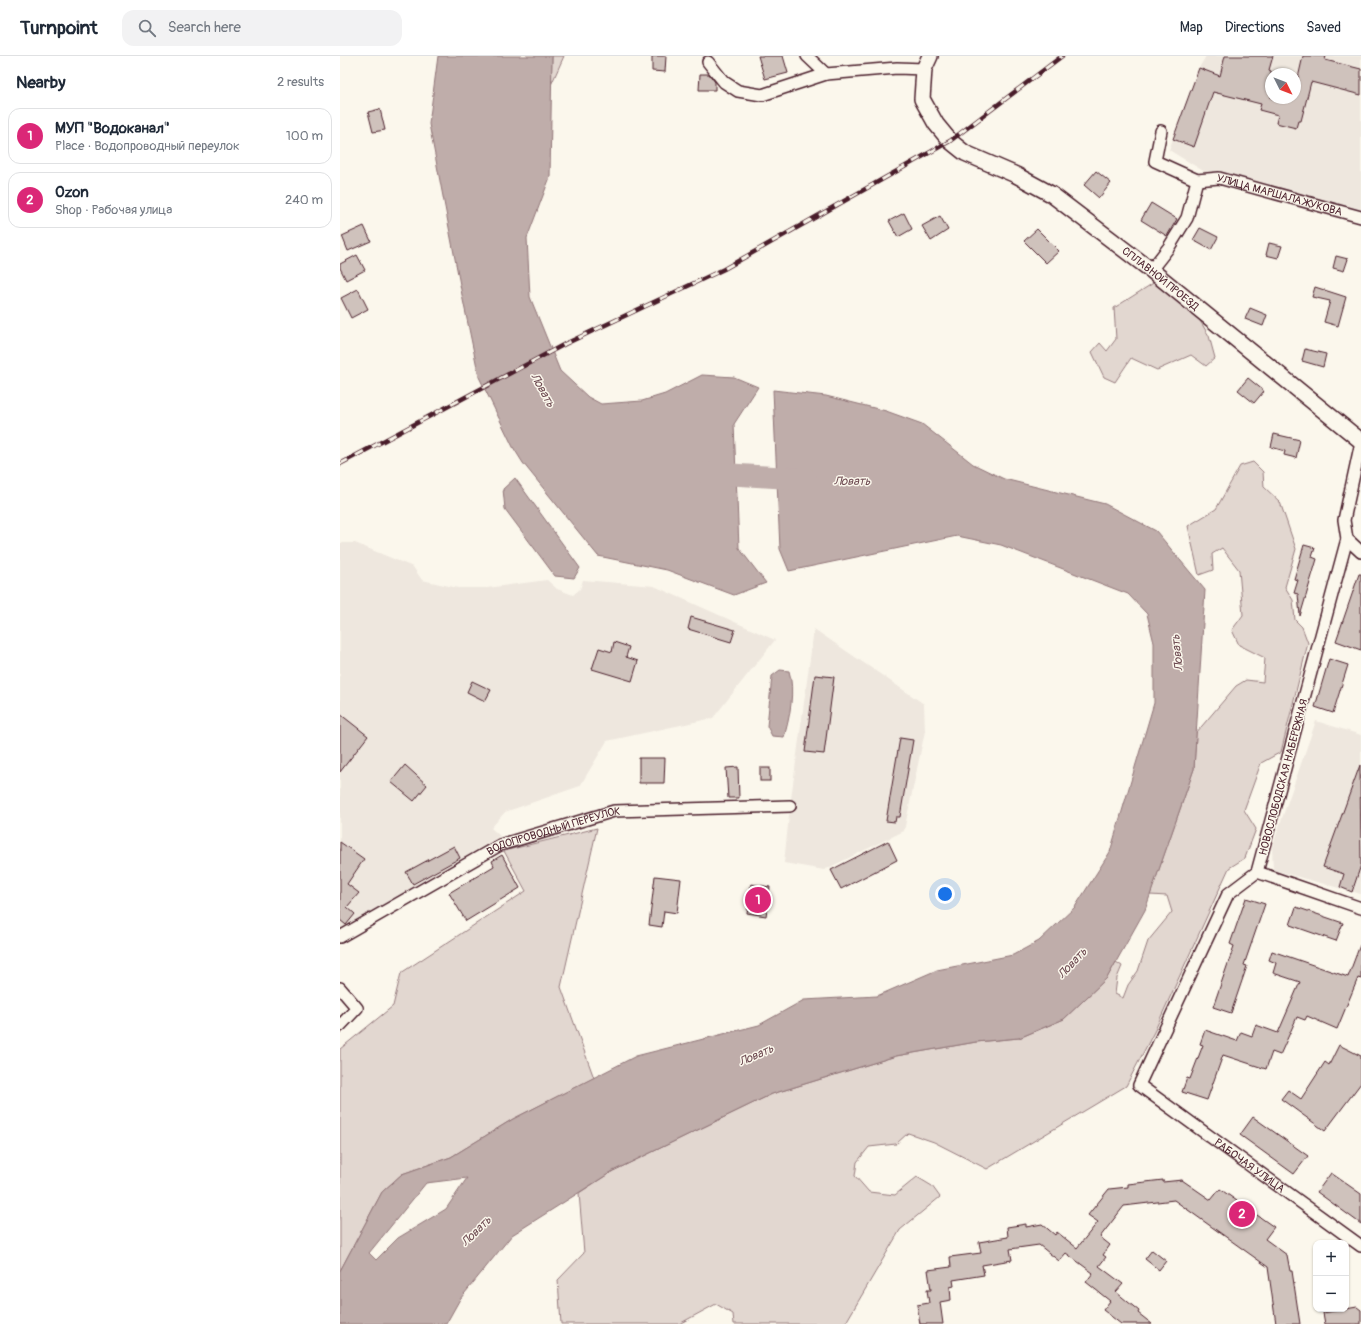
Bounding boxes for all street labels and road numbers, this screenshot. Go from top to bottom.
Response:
street label: УЛИЦА МАРШАЛА ЖУКОВА [1215,172,1344,219]
street label: СПЛАВНОЙ ПРОЕЗД [1119,244,1202,314]
street label: НОВОСЛОБОДСКАЯ НАБЕРЕЖНАЯ [1256,697,1311,857]
street label: ВОДОПРОВОДНЫЙ ПЕРЕУЛОК [484,805,621,858]
street label: РАБОЧАЯ УЛИЦА [1212,1136,1287,1196]

